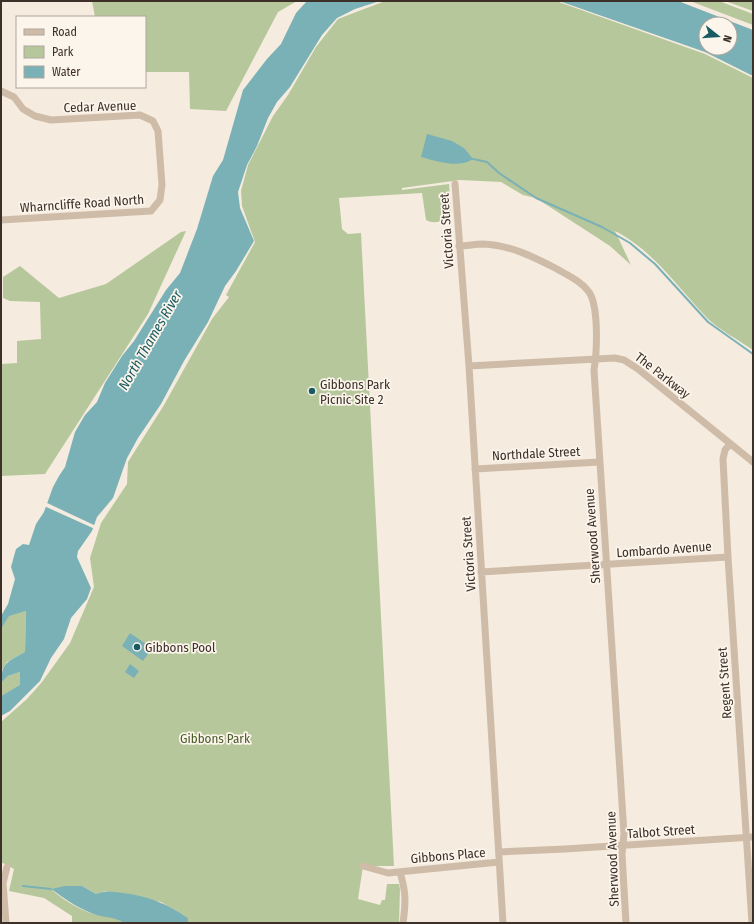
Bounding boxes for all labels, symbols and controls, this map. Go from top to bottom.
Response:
legend [16,16,146,88]
north arrow [698,16,738,56]
text: Road [52,25,77,39]
text: N [720,34,734,44]
text: Park [52,45,74,59]
text: Water [52,65,81,79]
street label: Cedar Avenue [63,98,137,115]
street label: Wharncliffe Road North [20,192,145,215]
street label: Victoria Street [436,192,457,269]
water label: North Thames River [115,286,186,393]
street label: The Parkway [632,349,693,402]
place label: Gibbons Park Picnic Site 2 [320,377,391,407]
marker: Gibbons Park Picnic Site 2 [307,386,317,396]
street label: Northdale Street [491,444,581,463]
street label: Sherwood Avenue [582,488,603,584]
street label: Victoria Street [458,515,479,592]
street label: Lombardo Avenue [616,539,712,560]
place label: Gibbons Pool [145,640,216,655]
marker: Gibbons Pool [132,642,142,652]
street label: Regent Street [714,646,734,719]
park label: Gibbons Park [180,731,251,746]
street label: Sherwood Avenue [603,811,622,907]
street label: Talbot Street [627,822,696,841]
street label: Gibbons Place [410,845,486,866]

